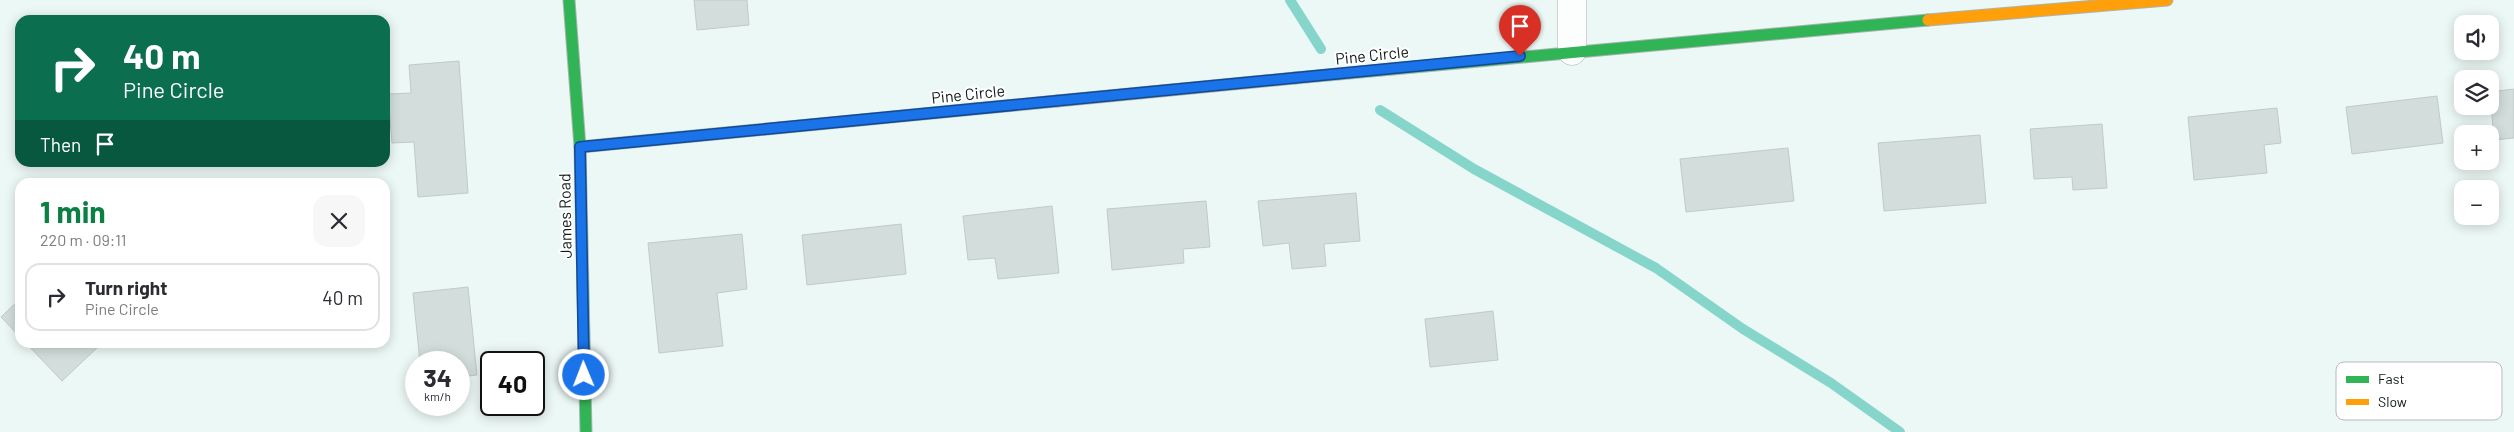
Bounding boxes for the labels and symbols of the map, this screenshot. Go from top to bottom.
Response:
pin [1499,5,1541,56]
street label: Pine Circle [1334,41,1410,68]
street label: Pine Circle [930,80,1006,107]
street label: James Road [554,173,575,259]
position arrow [557,348,609,400]
speed limit sign: 40 [480,351,545,416]
legend [2336,362,2502,420]
text: Fast [2378,370,2404,387]
text: Slow [2378,393,2407,410]

